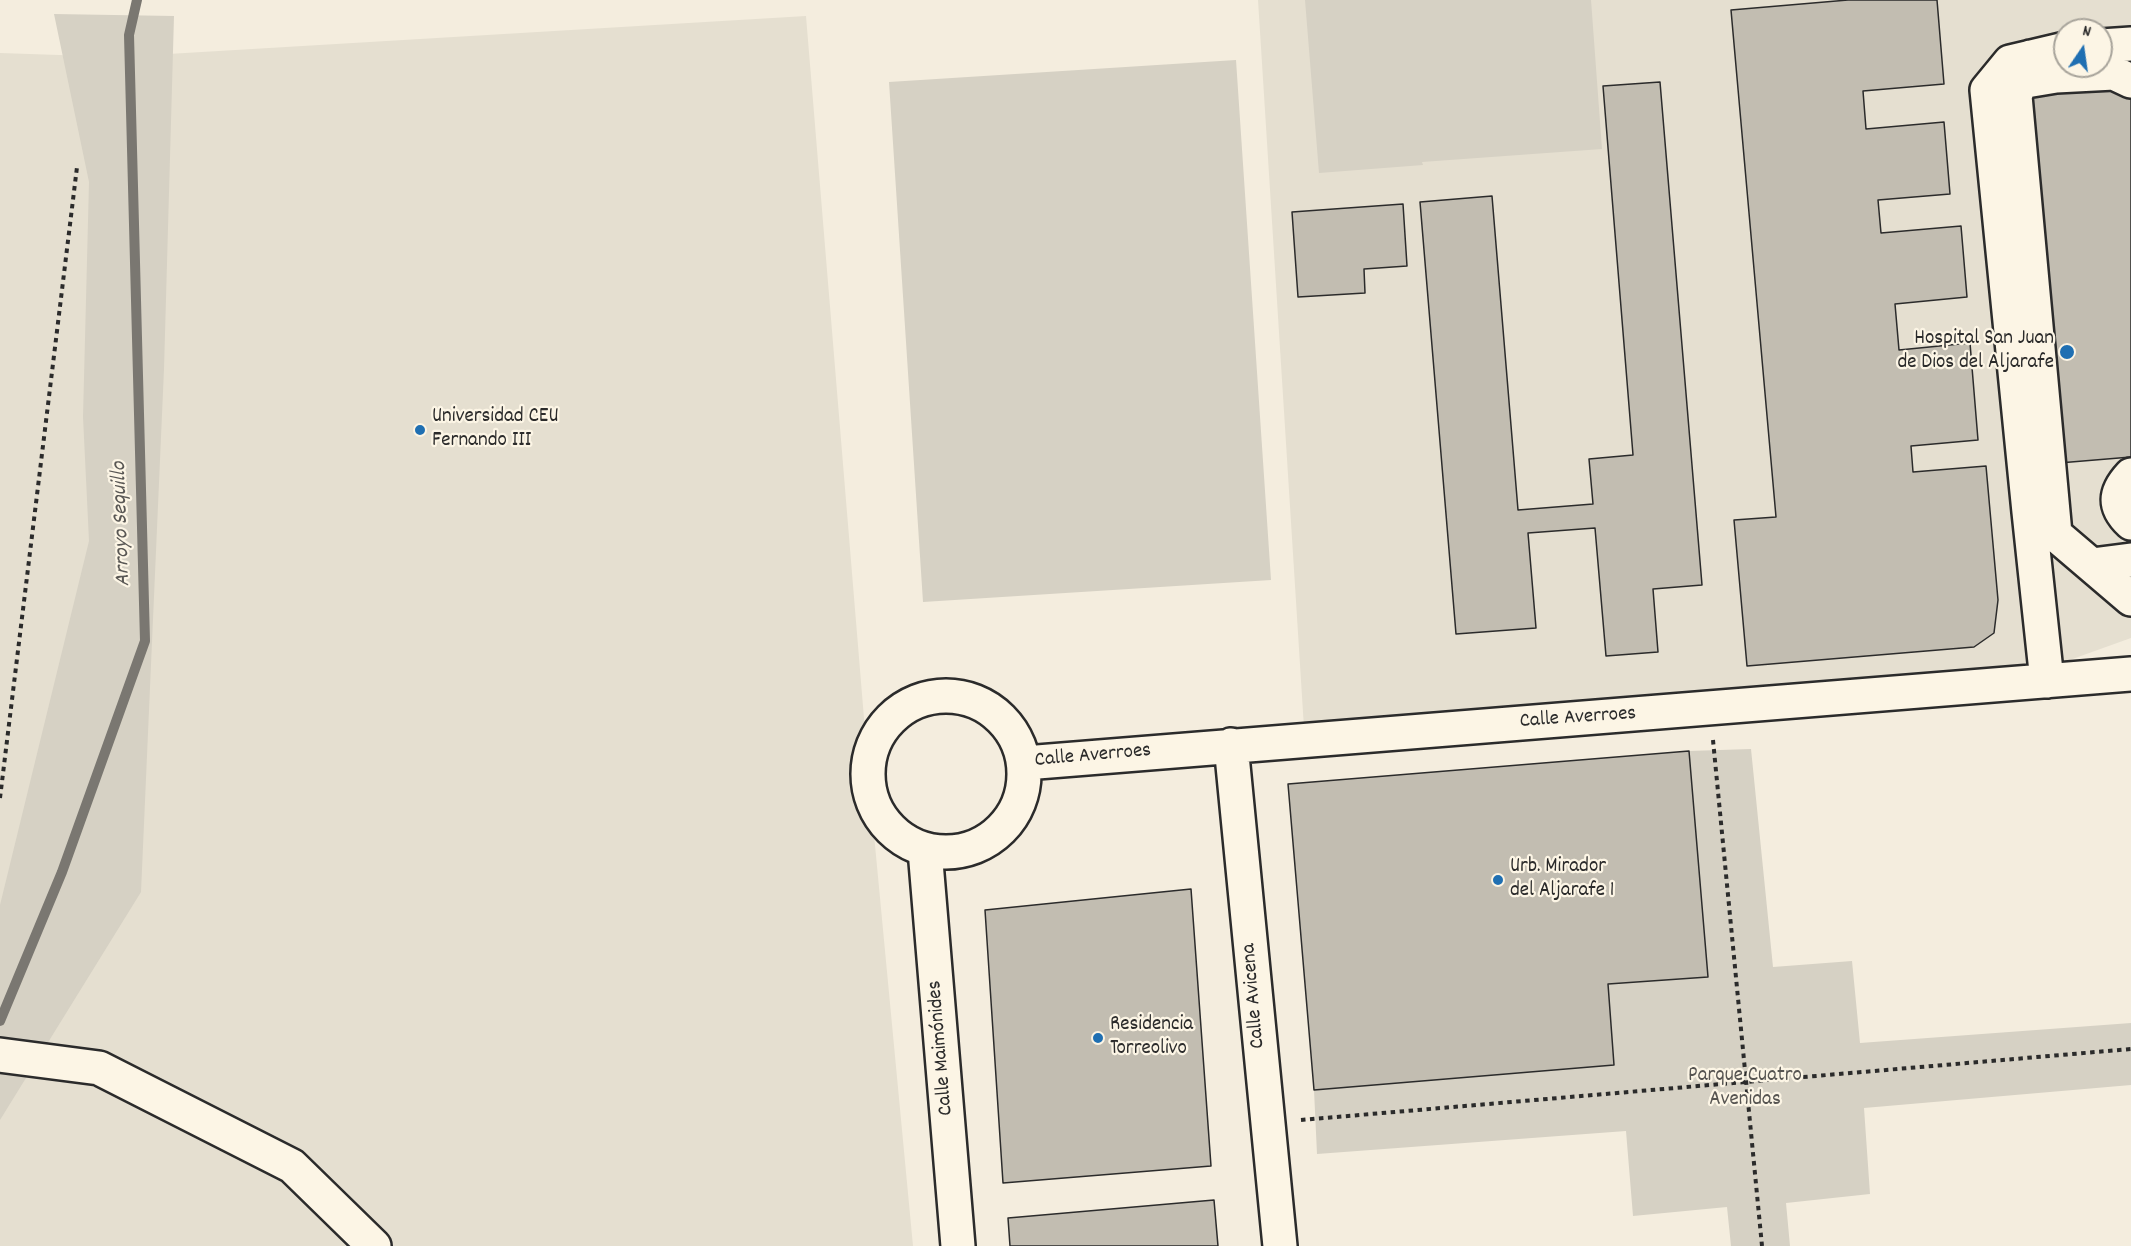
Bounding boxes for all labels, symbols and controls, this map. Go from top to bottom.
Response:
north arrow [2053,18,2113,78]
text: N [2080,20,2093,44]
place label: Hospital San Juan de Dios del Aljarafe [1897,327,2054,377]
marker: Hospital San Juan de Dios del Aljarafe [2058,343,2076,361]
place label: Universidad CEU Fernando III [432,405,559,455]
marker: Universidad CEU Fernando III [413,423,427,437]
water label: Arroyo Sequillo [108,461,138,587]
street label: Calle Averroes [1519,702,1637,736]
street label: Calle Averroes [1034,739,1152,775]
place label: Urb. Mirador del Aljarafe 1 [1510,855,1614,905]
marker: Urb. Mirador del Aljarafe 1 [1491,873,1505,887]
street label: Calle Avicena [1238,942,1272,1050]
street label: Calle Maimónides [924,979,960,1117]
place label: Residencia Torreolivo [1110,1013,1193,1063]
marker: Residencia Torreolivo [1091,1031,1105,1045]
park label: Parque Cuatro Avenidas [1688,1064,1802,1114]

